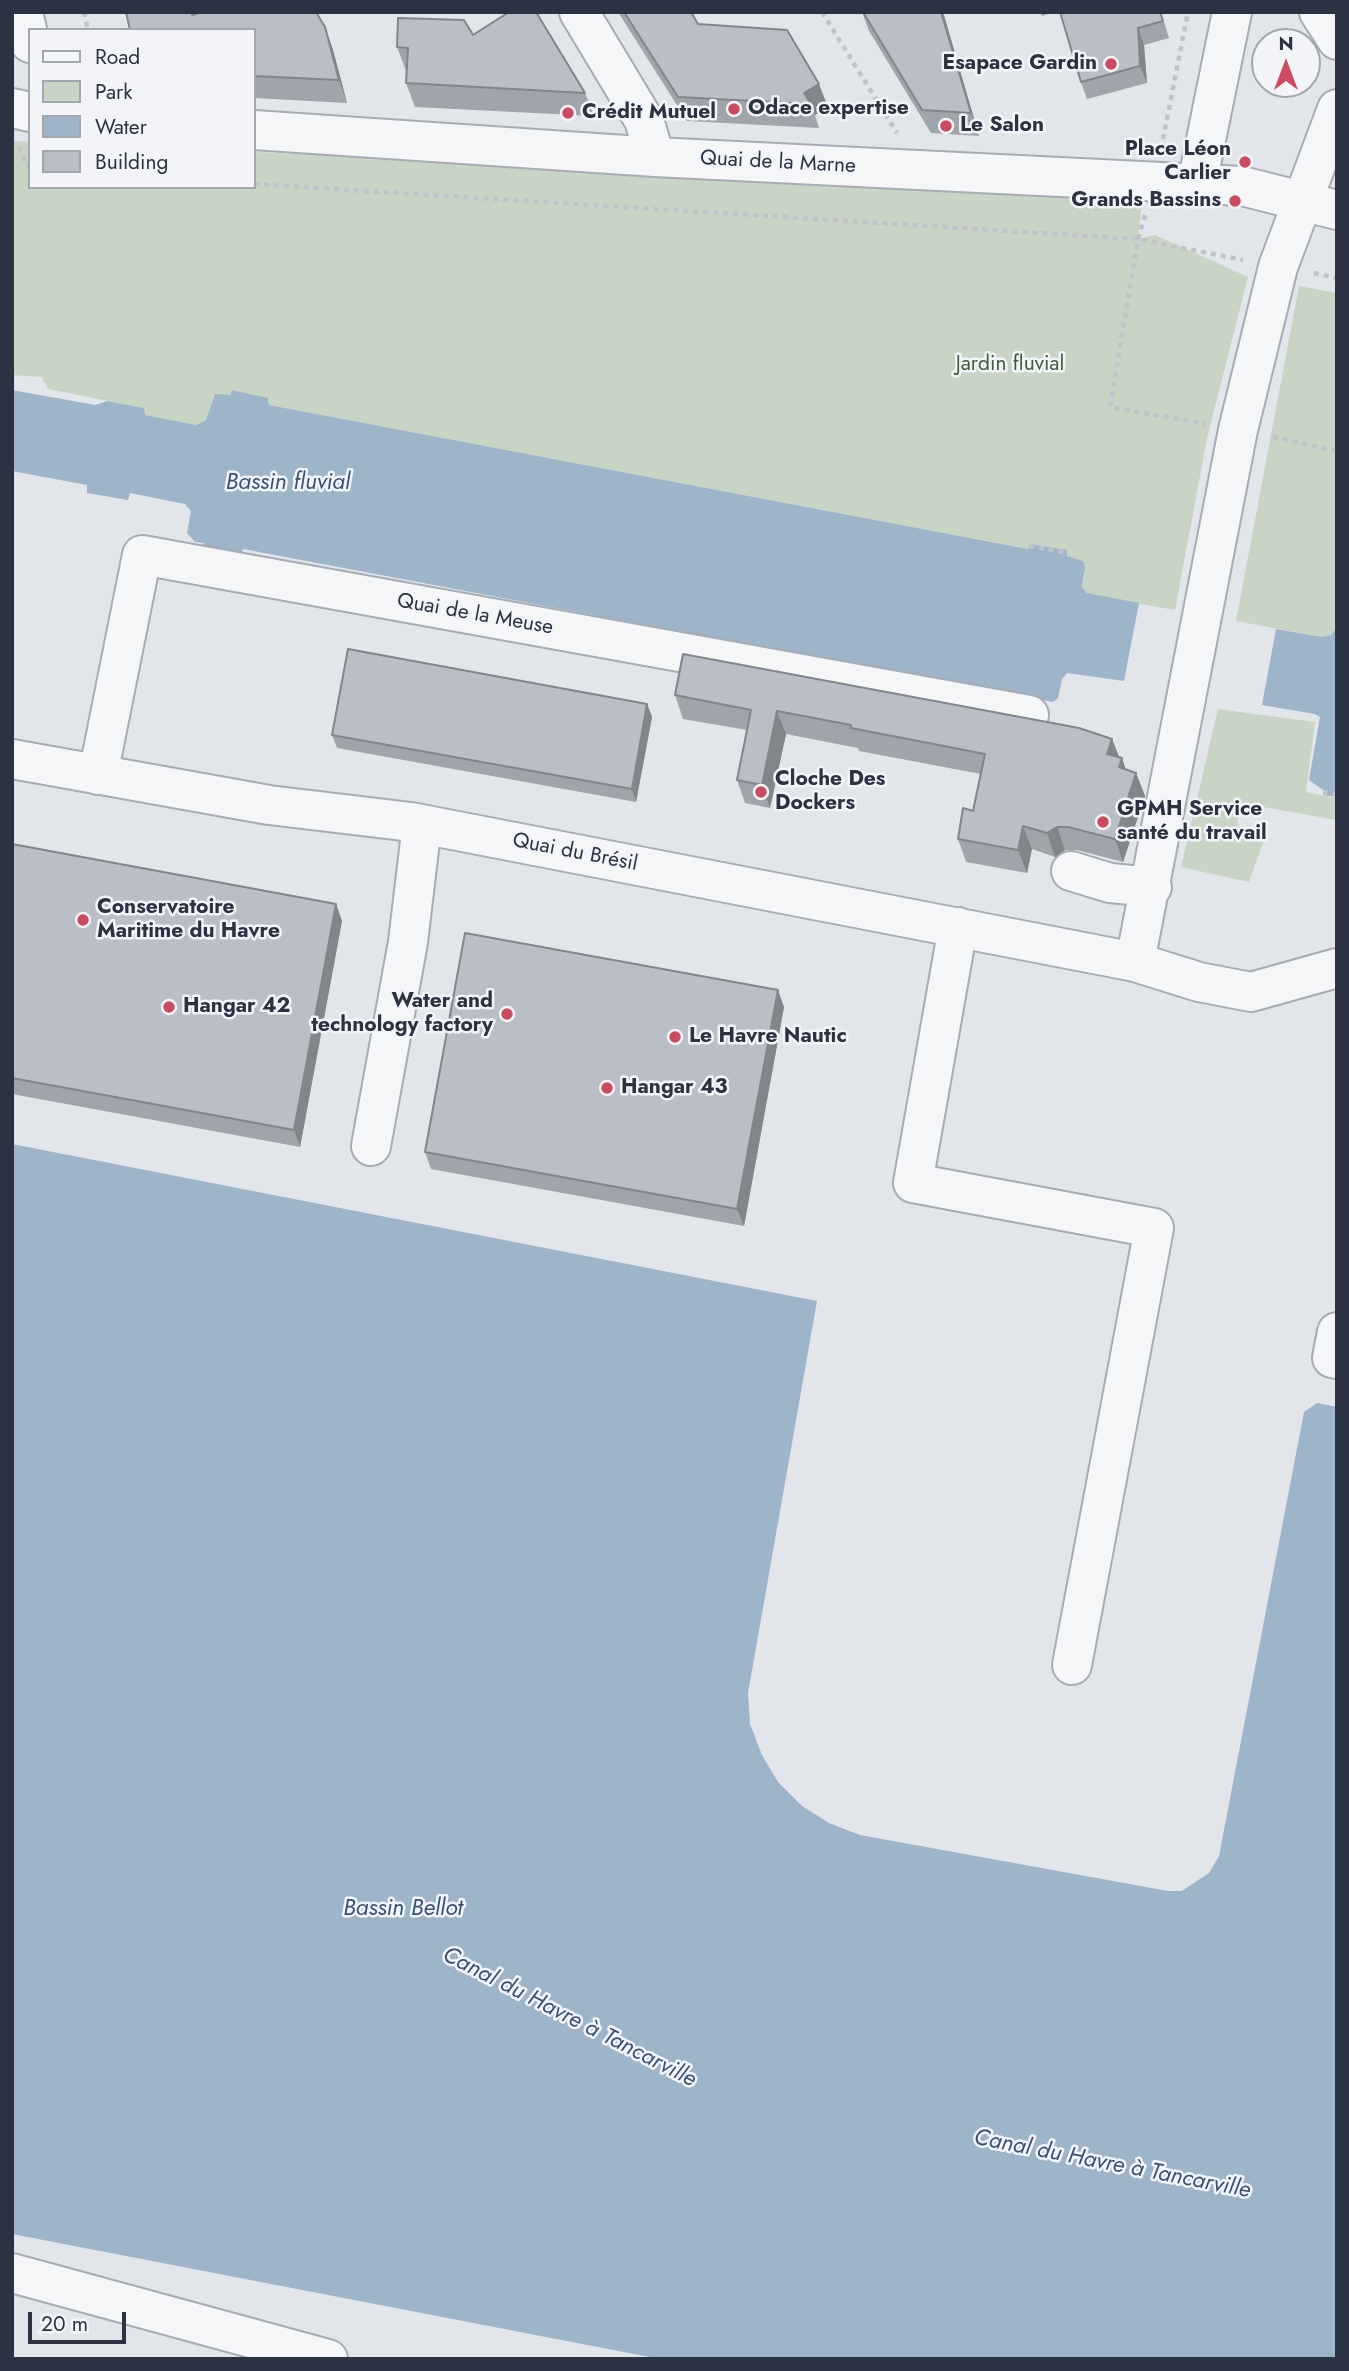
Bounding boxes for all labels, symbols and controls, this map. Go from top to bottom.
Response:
legend [28,28,256,189]
north arrow [1251,28,1321,98]
text: N [1278,30,1294,57]
text: Road [95,42,140,72]
place label: Esapace Gardin [943,51,1097,77]
marker: Esapace Gardin [1103,56,1119,72]
text: Park [95,77,132,107]
place label: Odace expertise [748,96,909,122]
place label: Crédit Mutuel [582,100,716,126]
marker: Odace expertise [726,101,742,117]
marker: Crédit Mutuel [560,105,576,121]
text: Water [95,112,147,142]
place label: Le Salon [960,113,1044,139]
marker: Le Salon [938,118,954,134]
place label: Place Léon Carlier [1125,137,1231,187]
street label: Quai de la Marne [699,146,857,180]
text: Building [95,147,168,177]
marker: Place Léon Carlier [1237,154,1253,170]
place label: Grands Bassins [1071,188,1221,214]
marker: Grands Bassins [1227,193,1243,209]
park label: Jardin fluvial [956,352,1064,378]
water label: Bassin fluvial [226,469,350,497]
street label: Quai de la Meuse [395,589,555,641]
place label: Cloche Des Dockers [775,767,885,817]
marker: Cloche Des Dockers [753,784,769,800]
place label: GPMH Service santé du travail [1117,797,1267,847]
marker: GPMH Service santé du travail [1095,814,1111,830]
street label: Quai du Brésil [510,829,640,877]
place label: Conservatoire Maritime du Havre [97,895,280,945]
marker: Conservatoire Maritime du Havre [75,912,91,928]
place label: Water and technology factory [311,989,493,1039]
place label: Hangar 42 [183,994,290,1020]
marker: Hangar 42 [161,999,177,1015]
marker: Water and technology factory [499,1006,515,1022]
place label: Le Havre Nautic [689,1024,847,1050]
marker: Le Havre Nautic [667,1029,683,1045]
place label: Hangar 43 [621,1075,728,1101]
marker: Hangar 43 [599,1080,615,1096]
water label: Bassin Bellot [343,1895,463,1923]
water label: Canal du Havre à Tancarville [437,1942,701,2094]
water label: Canal du Havre à Tancarville [971,2125,1253,2205]
scale bar [32,2298,130,2342]
text: 20 m [41,2309,88,2339]

